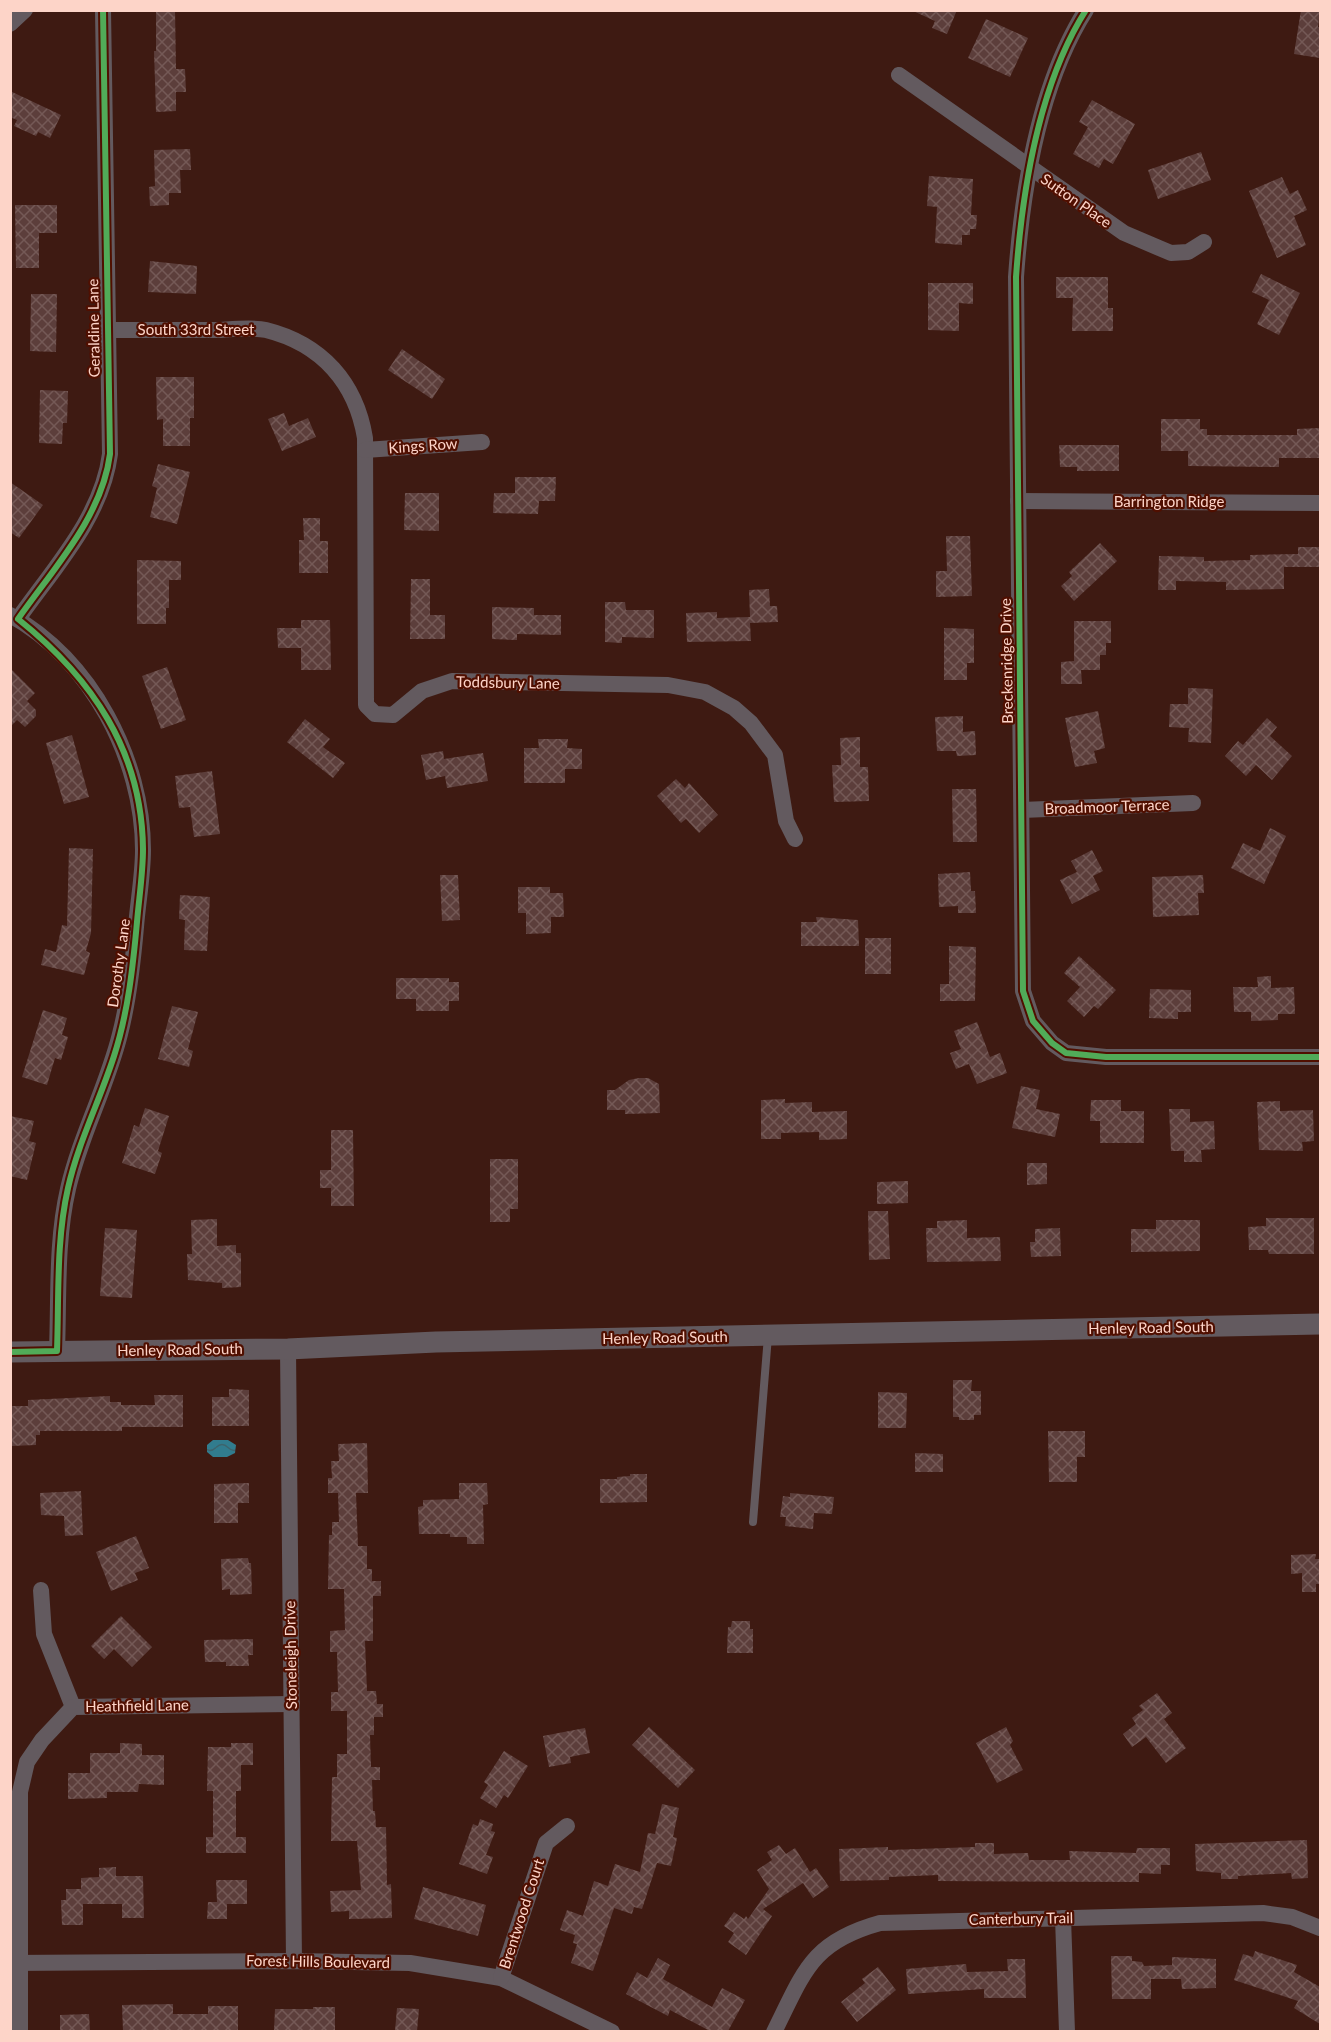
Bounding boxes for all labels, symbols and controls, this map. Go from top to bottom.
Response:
street label: Sutton Place [1038,169,1115,231]
street label: Geraldine Lane [83,278,103,378]
street label: South 33rd Street [138,320,255,338]
street label: Kings Row [388,434,458,456]
street label: Barrington Ridge [1114,492,1224,510]
street label: Breckenridge Drive [996,598,1016,724]
street label: Toddsbury Lane [456,672,560,692]
street label: Broadmoor Terrace [1044,795,1170,817]
street label: Dorothy Lane [103,917,133,1008]
street label: Henley Road South [1088,1317,1214,1337]
street label: Henley Road South [602,1327,728,1347]
street label: Henley Road South [117,1339,243,1359]
street label: Stoneleigh Drive [280,1600,300,1710]
street label: Heathfield Lane [85,1695,189,1715]
street label: Brentwood Court [495,1856,548,1971]
street label: Canterbury Trail [969,1908,1073,1928]
street label: Forest Hills Boulevard [246,1951,390,1971]

